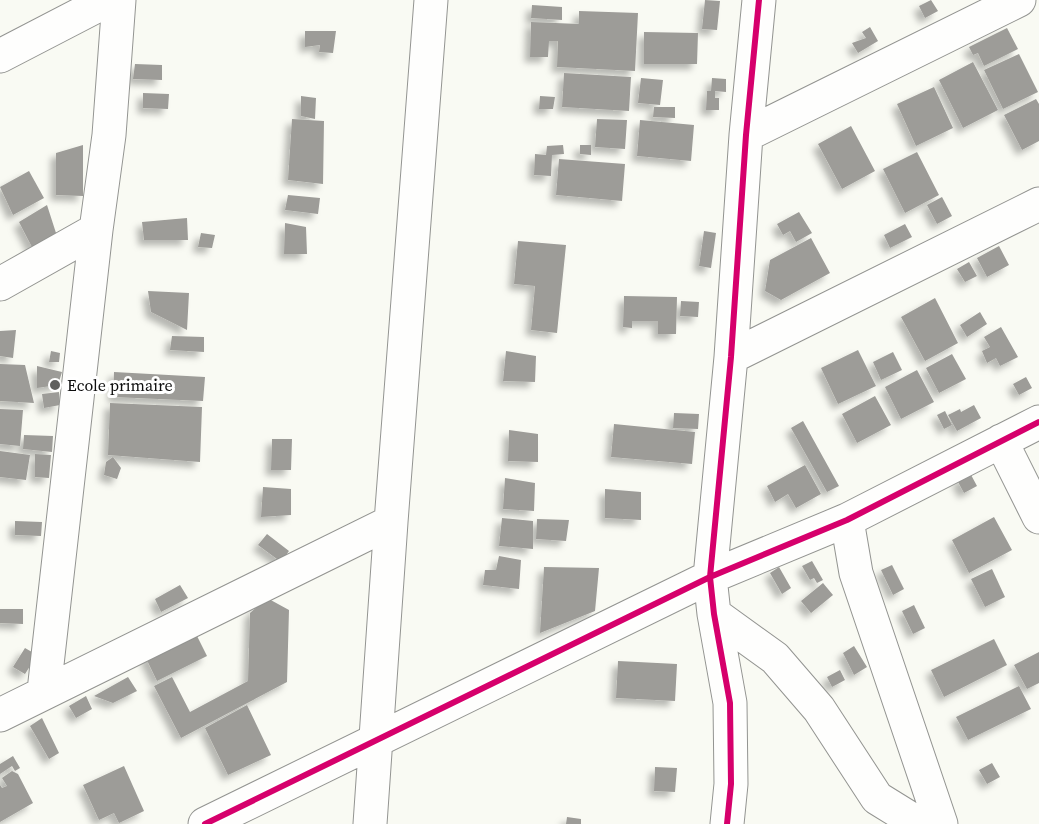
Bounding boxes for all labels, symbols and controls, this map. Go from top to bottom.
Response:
place label: Ecole primaire [67,374,173,396]
marker: Ecole primaire [48,378,62,392]

